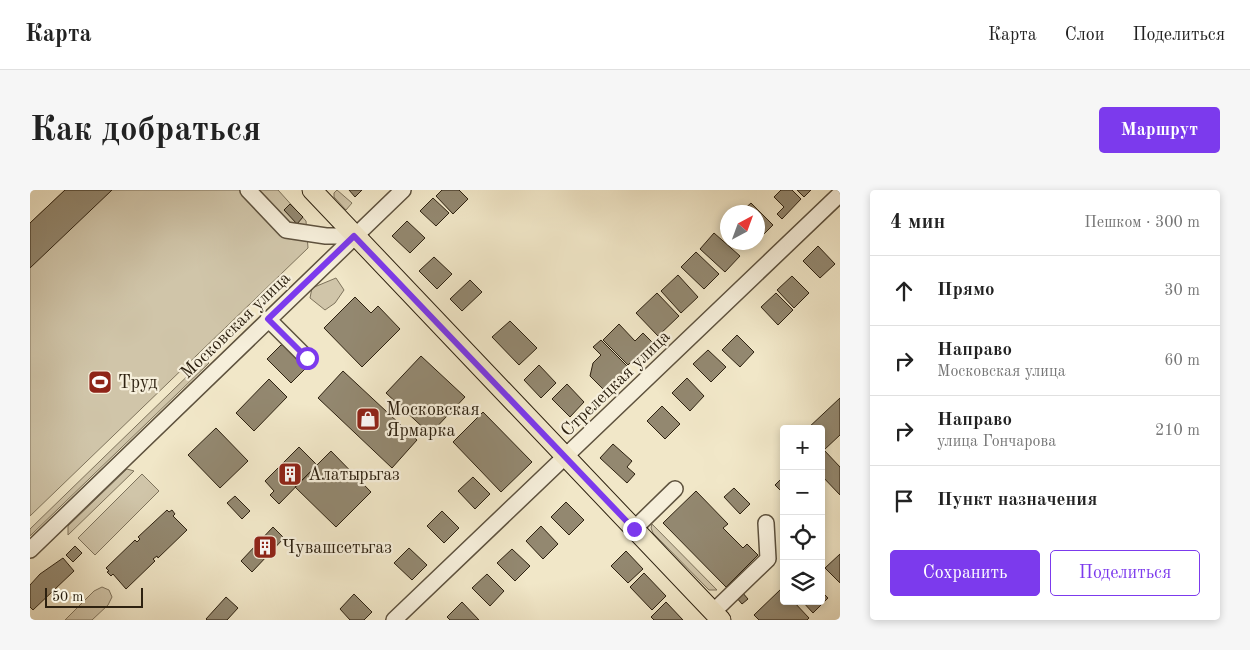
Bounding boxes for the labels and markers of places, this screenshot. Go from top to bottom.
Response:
sports icon: Труд [87,369,113,395]
place label: Труд [118,374,157,392]
place label: Московская Ярмарка [386,401,480,440]
shop icon: Московская Ярмарка [355,406,381,432]
building icon: Алатырьгаз [277,461,303,487]
place label: Алатырьгаз [308,466,400,484]
building icon: Чувашсетьгаз [252,534,278,560]
place label: Чувашсетьгаз [282,539,392,557]

